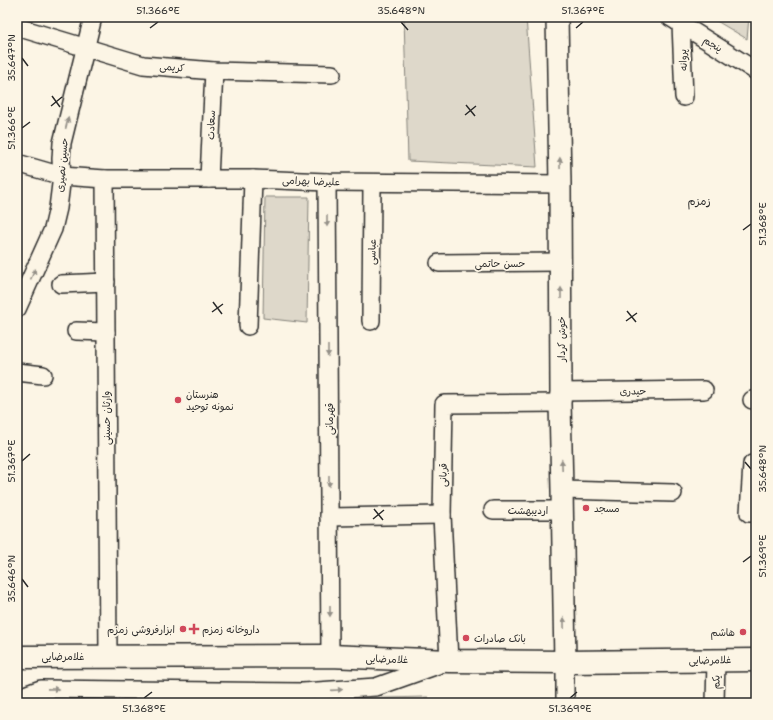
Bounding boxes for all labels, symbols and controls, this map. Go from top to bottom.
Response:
text: 51.366°E [136,4,180,17]
text: 35.648°N [377,4,425,17]
text: 51.367°E [562,4,604,17]
street label: پنجم [700,33,725,56]
text: 35.647°N [5,34,18,82]
street label: پروانه [676,49,690,71]
street label: کریمی [159,59,185,76]
text: 51.366°E [5,106,18,150]
street label: سعادت [204,110,218,140]
one-way arrow [64,117,70,129]
street label: حسین نصیری [53,137,71,193]
one-way arrow [557,156,563,169]
street label: علیرضا بهرامی [282,173,340,190]
district label: زمزم [687,194,711,210]
text: 51.368°E [756,202,769,246]
one-way arrow [324,215,330,228]
street label: عباسی [365,239,380,265]
street label: حسن حاتمی [475,257,526,271]
one-way arrow [30,268,36,279]
one-way arrow [558,286,564,299]
street label: خوش کردار [555,316,568,363]
one-way arrow [325,345,331,358]
street label: حیدری [620,384,647,398]
place label: هنرستان نمونه توحید [186,388,234,413]
street label: وارثان حسینی [100,391,114,445]
marker: هنرستان نمونه توحید [173,395,183,405]
street label: قهرمانی [323,403,337,435]
text: 51.367°E [5,440,18,482]
text: 35.648°N [756,445,769,493]
one-way arrow [558,459,565,471]
street label: قربانی [436,463,451,487]
one-way arrow [326,475,332,488]
place label: مسجد [594,502,620,515]
marker: مسجد [581,503,591,513]
street label: اردیبهشت [508,504,548,517]
text: 51.369°E [756,534,769,578]
text: 35.646°N [5,555,18,603]
one-way arrow [327,605,333,618]
one-way arrow [561,616,567,629]
place label: ابزارفروشی زمزم [107,623,175,637]
place label: داروخانه زمزم [202,623,260,637]
marker: ابزارفروشی زمزم [178,624,188,634]
marker: داروخانه زمزم [189,624,199,634]
place label: هاشم [711,626,735,640]
marker: هاشم [738,627,748,637]
place label: بانک صادرات [474,632,526,645]
marker: بانک صادرات [461,633,471,643]
street label: غلامرضایی [42,650,84,664]
street label: غلامرضایی [365,652,409,667]
street label: غلامرضایی [689,653,732,668]
street label: یکم [709,675,724,689]
one-way arrow [47,686,59,693]
one-way arrow [331,686,343,693]
text: 51.368°E [122,702,166,715]
text: 51.369°E [548,702,592,715]

